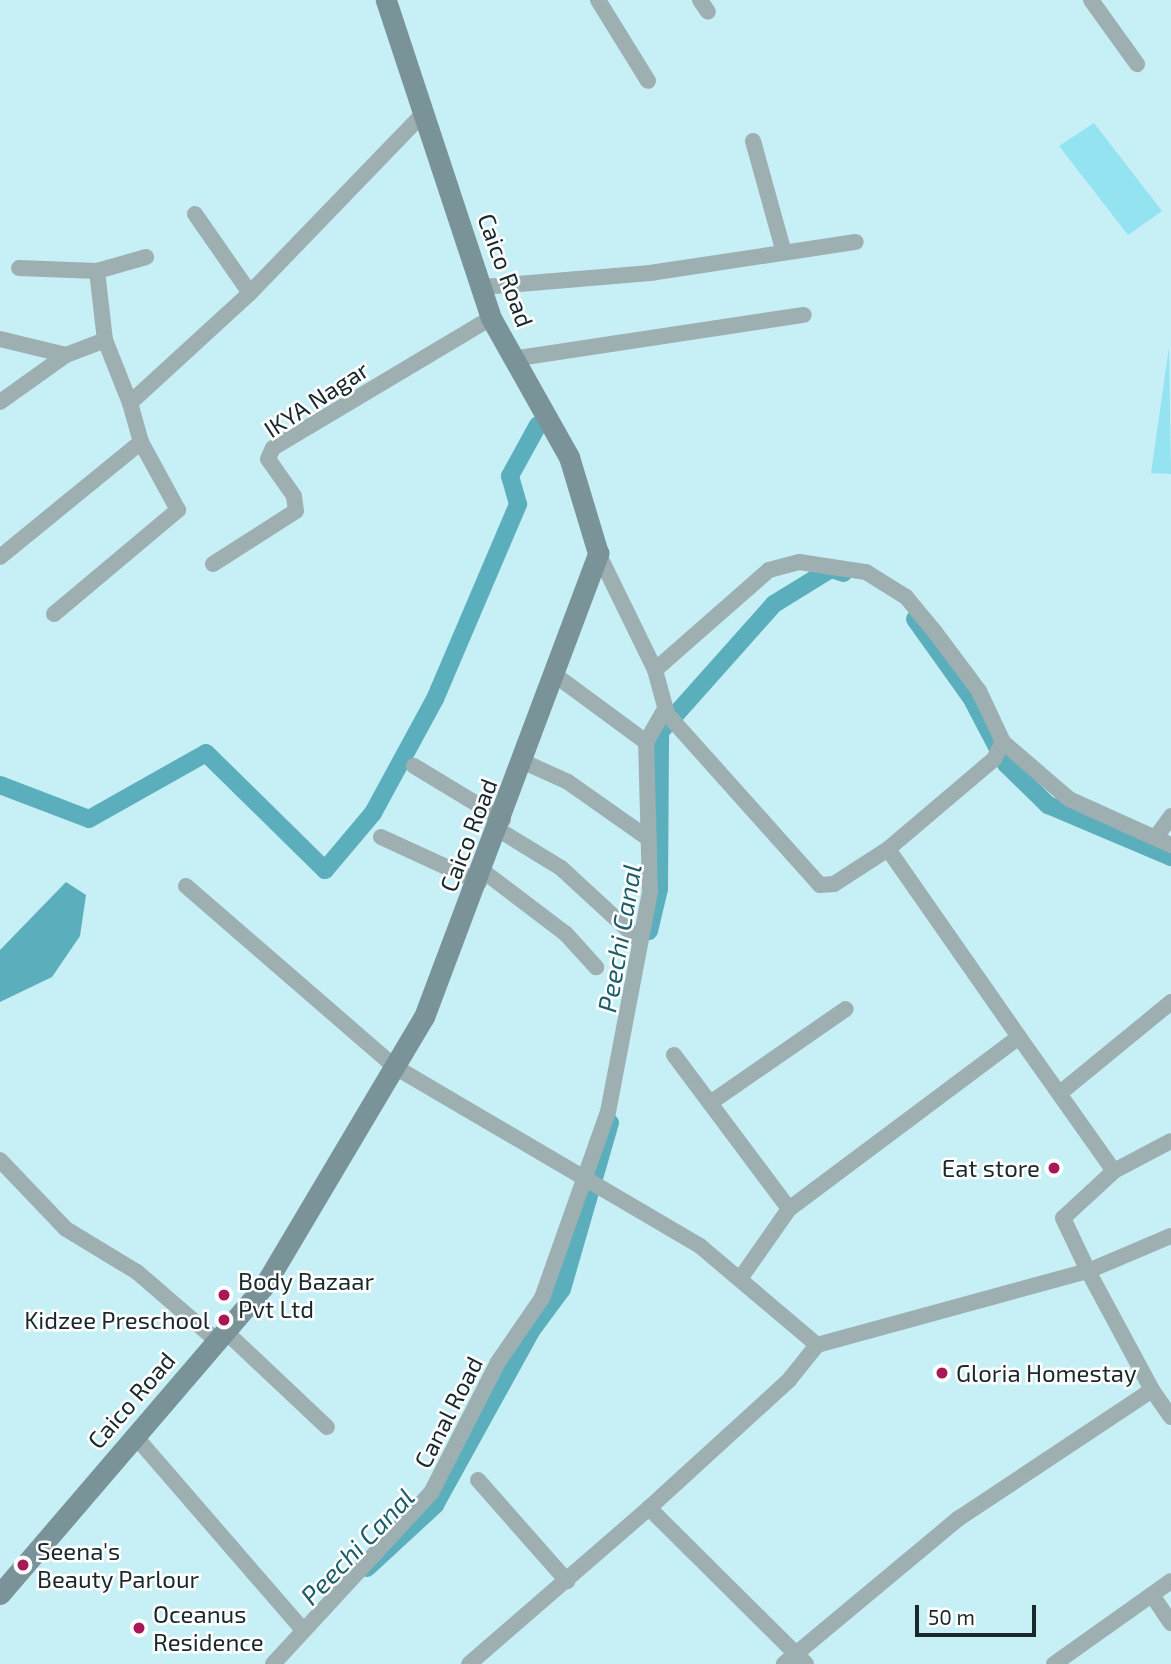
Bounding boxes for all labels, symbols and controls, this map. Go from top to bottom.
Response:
street label: Caico Road [472,209,540,331]
street label: IKYA Nagar [258,354,374,444]
street label: Caico Road [433,774,503,896]
water label: Peechi Canal [591,861,647,1015]
place label: Eat store [942,1154,1040,1182]
marker: Eat store [1046,1160,1062,1176]
place label: Body Bazaar Pvt Ltd [238,1267,375,1323]
marker: Body Bazaar Pvt Ltd [216,1287,232,1303]
place label: Kidzee Preschool [24,1306,210,1334]
marker: Kidzee Preschool [216,1312,232,1328]
street label: Caico Road [81,1346,181,1454]
street label: Canal Road [408,1351,488,1473]
place label: Gloria Homestay [956,1359,1137,1387]
marker: Gloria Homestay [934,1365,950,1381]
water label: Peechi Canal [294,1481,420,1611]
place label: Seena's Beauty Parlour [37,1537,200,1593]
marker: Seena's Beauty Parlour [15,1557,31,1573]
scale bar [919,1590,1040,1634]
place label: Oceanus Residence [153,1600,264,1656]
text: 50 m [928,1604,975,1629]
marker: Oceanus Residence [131,1620,147,1636]

